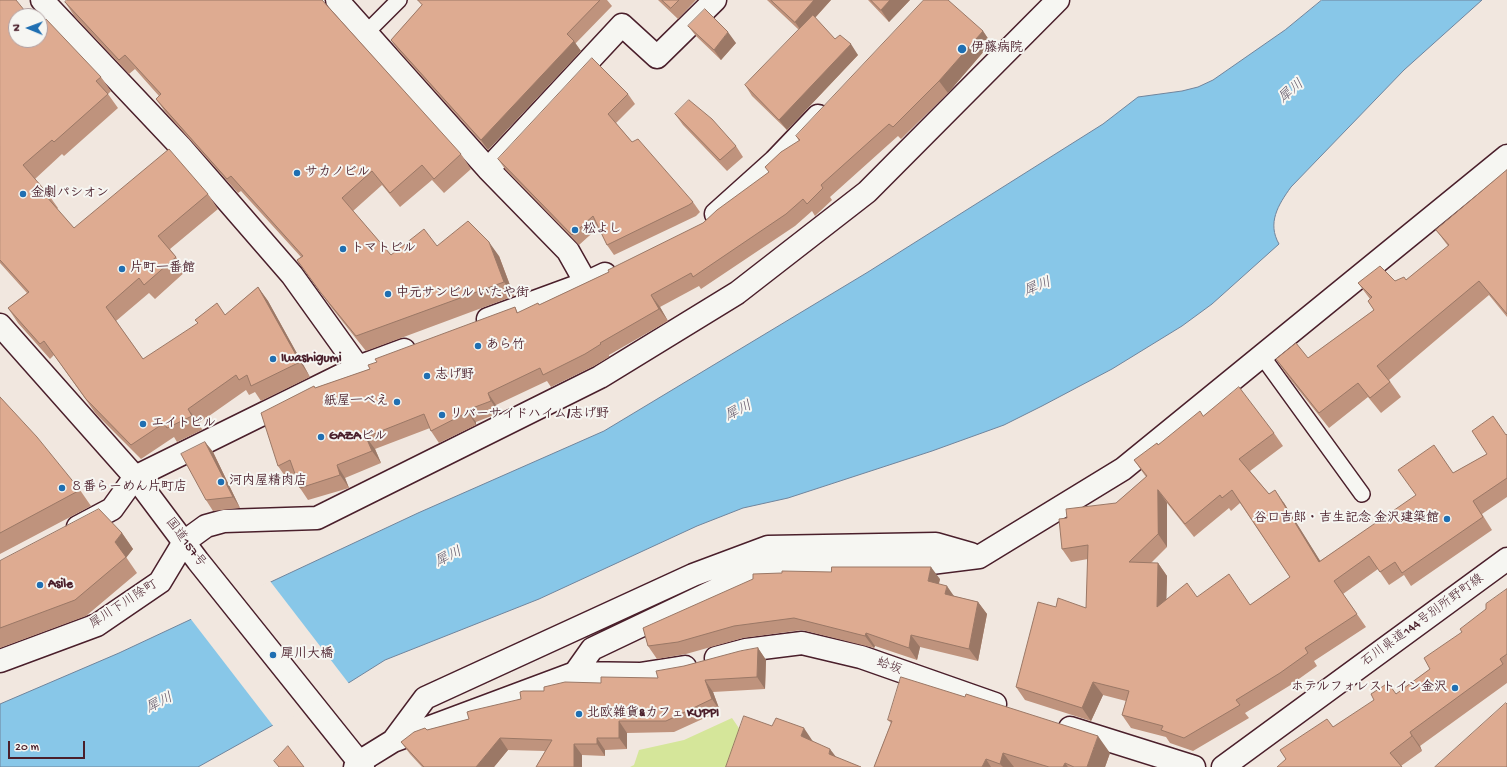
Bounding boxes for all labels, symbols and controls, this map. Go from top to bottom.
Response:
north arrow [8,8,48,48]
text: N [11,24,23,32]
place label: 伊藤病院 [971,41,1023,57]
marker: 伊藤病院 [956,43,968,55]
water label: 犀川 [1276,76,1308,108]
place label: サカノビル [305,165,370,181]
marker: サカノビル [292,168,302,178]
place label: 金劇パシオン [31,186,109,202]
marker: 金劇パシオン [18,189,28,199]
place label: 松よし [583,222,622,238]
marker: 松よし [570,225,580,235]
place label: トマトビル [351,241,416,257]
marker: トマトビル [338,244,348,254]
place label: 片町一番館 [130,261,195,277]
marker: 片町一番館 [117,264,127,274]
water label: 犀川 [1022,275,1054,301]
place label: 中元サンビル いたや街 [396,286,529,302]
marker: 中元サンビル いたや街 [383,289,393,299]
place label: あら竹 [486,338,525,354]
marker: あら竹 [473,341,483,351]
place label: Iwashigumi [281,351,342,367]
marker: Iwashigumi [268,354,278,364]
place label: 志げ野 [435,368,474,384]
marker: 志げ野 [422,371,432,381]
place label: 紙屋一べえ [324,394,389,410]
marker: 紙屋一べえ [392,397,402,407]
water label: 犀川 [723,398,755,426]
place label: リバーサイドハイム/志げ野 [450,407,609,423]
marker: リバーサイドハイム/志げ野 [437,410,447,420]
place label: エイトビル [151,416,216,432]
marker: エイトビル [138,419,148,429]
place label: GAZAビル [329,429,387,445]
marker: GAZAビル [316,432,326,442]
place label: 河内屋精肉店 [229,474,307,490]
marker: 河内屋精肉店 [216,477,226,487]
place label: ８番らーめん片町店 [70,480,187,496]
marker: ８番らーめん片町店 [57,483,67,493]
place label: 谷口吉郎・吉生記念 金沢建築館 [1254,511,1439,527]
marker: 谷口吉郎・吉生記念 金沢建築館 [1442,514,1452,524]
street label: 国道157号 [161,515,209,571]
water label: 犀川 [433,544,465,572]
street label: 石川県道144号別所野町線 [1359,571,1487,671]
place label: Asile [48,577,73,593]
street label: 犀川下川除町 [87,577,161,633]
marker: Asile [35,580,45,590]
place label: 犀川大橋 [281,647,333,663]
marker: 犀川大橋 [268,650,278,660]
street label: 蛤坂 [874,655,904,679]
place label: ホテルフォレストイン金沢 [1291,680,1447,696]
marker: ホテルフォレストイン金沢 [1450,683,1460,693]
water label: 犀川 [144,690,176,718]
place label: 北欧雑貨&カフェ KUPPI [587,706,719,722]
marker: 北欧雑貨&カフェ KUPPI [574,709,584,719]
scale bar [10,733,87,759]
text: 20 m [15,741,39,755]

